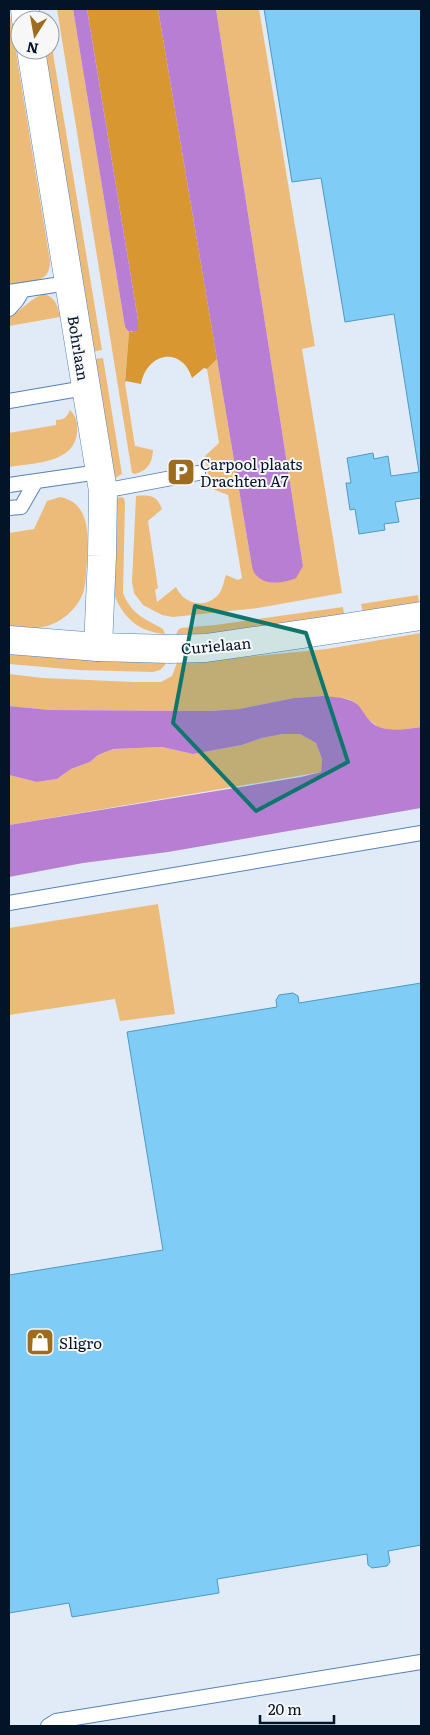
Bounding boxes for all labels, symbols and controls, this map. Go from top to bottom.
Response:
north arrow [10,10,60,60]
text: N [24,38,40,60]
street label: Bohrlaan [62,314,96,382]
place label: Carpool plaats Drachten A7 [200,452,303,492]
parking icon: Carpool plaats Drachten A7 [166,457,196,487]
street label: Curielaan [180,630,252,660]
shop icon: Sligro [25,1327,55,1357]
place label: Sligro [59,1331,102,1354]
scale bar [260,1692,334,1724]
text: 20 m [268,1697,302,1720]

